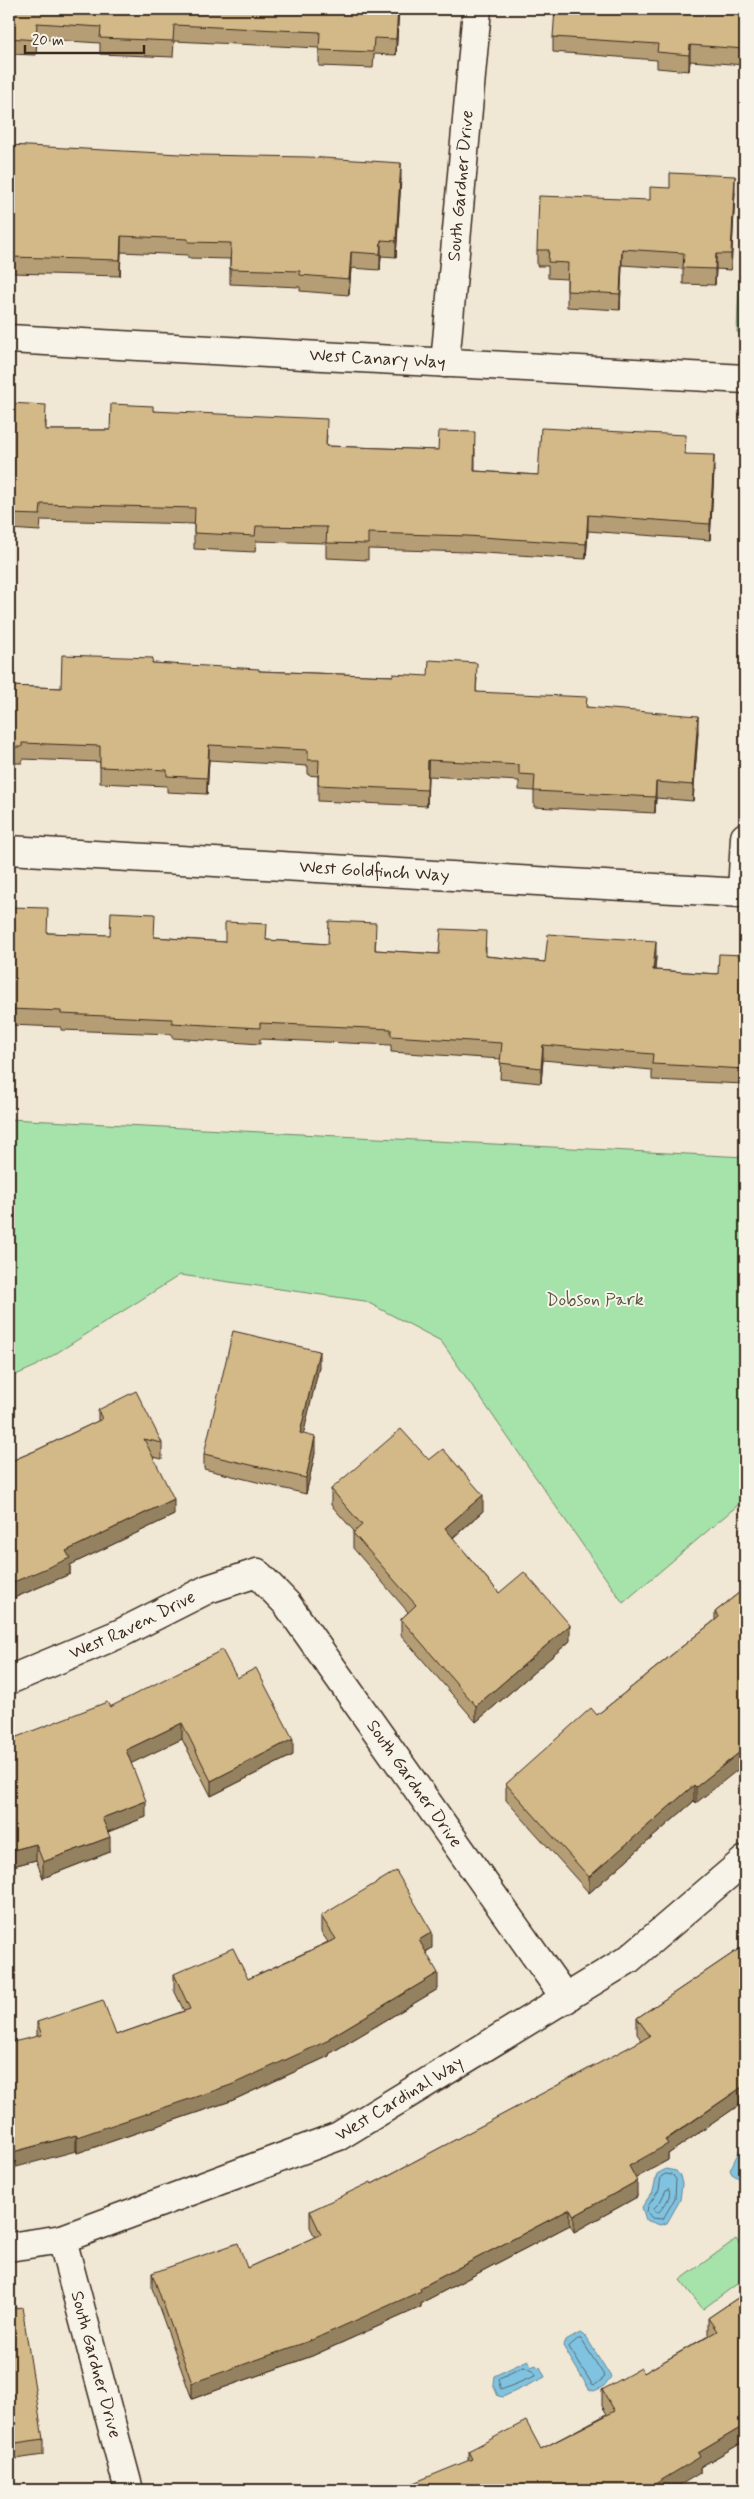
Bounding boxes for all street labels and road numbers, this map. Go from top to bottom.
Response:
street label: South Gardner Drive [442,109,480,262]
street label: West Canary Way [309,343,446,375]
street label: West Goldfinch Way [299,855,450,888]
street label: West Raven Drive [66,1585,200,1665]
street label: South Gardner Drive [361,1715,468,1853]
street label: West Cardinal Way [331,2051,468,2147]
street label: South Gardner Drive [64,2288,127,2441]

